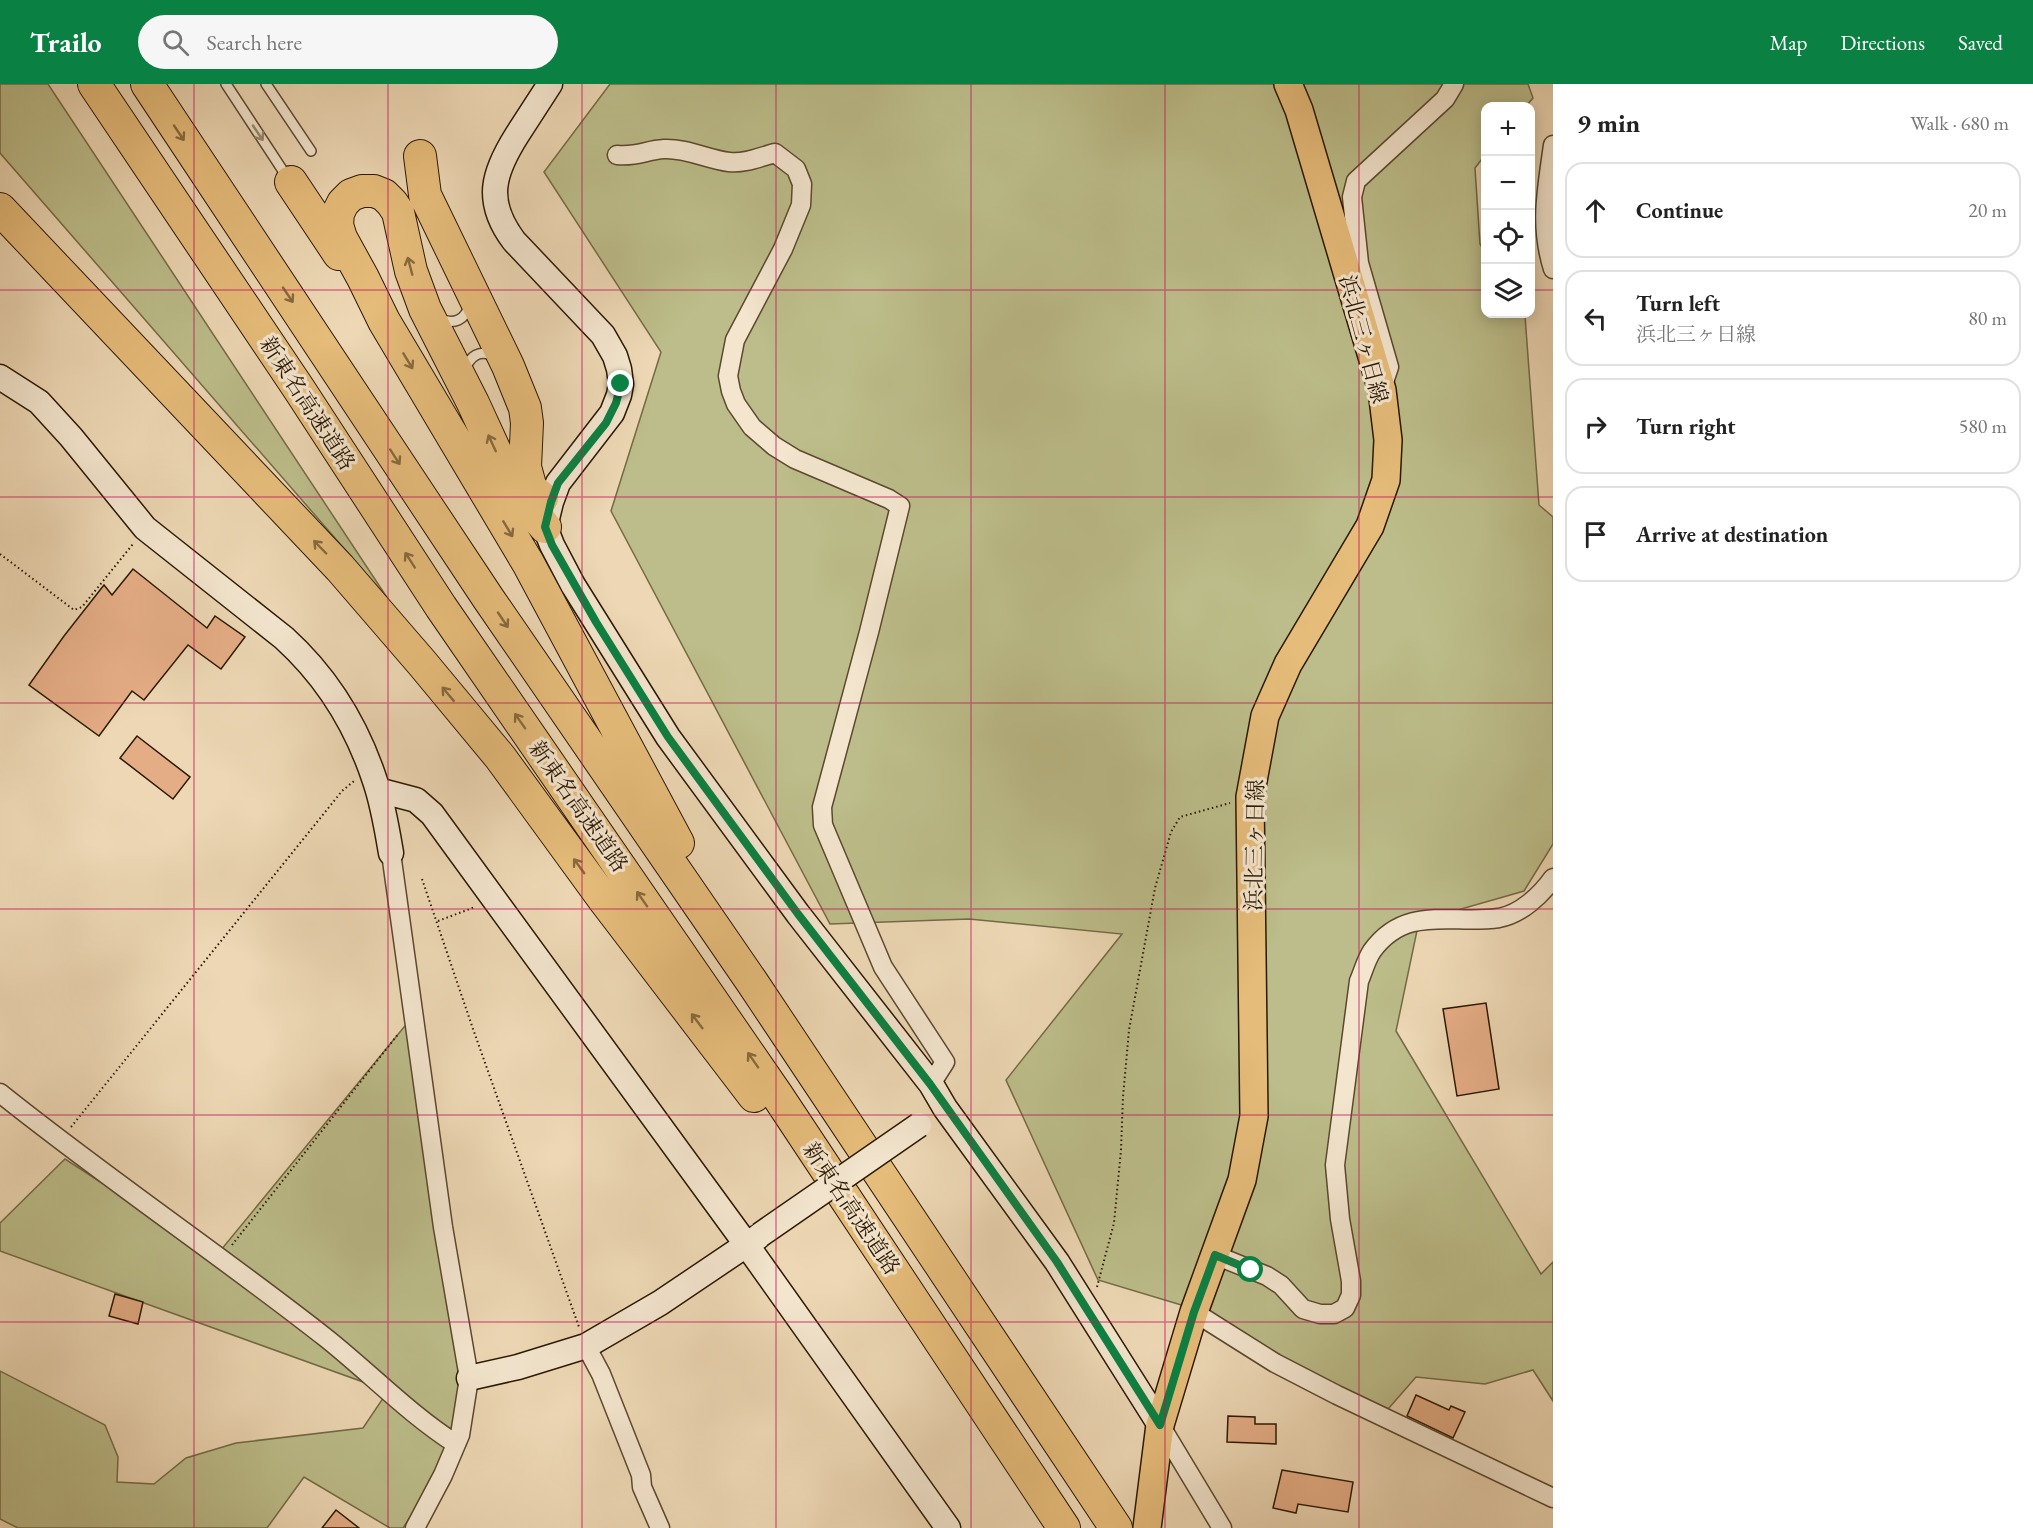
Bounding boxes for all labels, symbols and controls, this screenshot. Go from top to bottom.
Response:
search box [138,15,558,69]
text: Trailo [30,24,102,60]
icon: search [159,26,192,59]
text: Search here [207,28,302,57]
text: Map [1770,29,1807,56]
text: Directions [1840,29,1925,56]
text: Saved [1958,29,2003,56]
map controls [1481,102,1535,318]
button: + [1481,102,1535,156]
text: 9 min [1577,106,1640,140]
text: Walk · 680 m [1910,110,2009,136]
one-way arrow [173,124,186,141]
one-way arrow [252,124,264,141]
button: − [1481,156,1535,210]
icon: ahead [1579,194,1612,227]
text: Continue [1636,196,1723,225]
text: 20 m [1968,197,2007,223]
button: locate [1481,210,1535,264]
one-way arrow [404,257,416,276]
button: layers [1481,264,1535,318]
street label: 浜北三ヶ日線 [1332,272,1395,407]
one-way arrow [282,286,294,303]
text: Turn left [1636,289,1720,318]
icon: left [1579,302,1612,335]
text: 80 m [1968,305,2007,331]
text: 浜北三ヶ日線 [1636,321,1756,347]
street label: 新東名高速道路 [253,331,362,476]
one-way arrow [402,352,414,369]
route end [607,370,633,396]
icon: right [1579,410,1612,443]
text: Turn right [1636,412,1735,441]
text: 580 m [1959,413,2007,439]
one-way arrow [485,435,497,453]
one-way arrow [389,449,402,466]
icon: arrive [1579,518,1612,551]
one-way arrow [502,520,514,537]
text: Arrive at destination [1636,520,1828,549]
one-way arrow [313,540,327,555]
one-way arrow [404,552,416,569]
one-way arrow [497,611,509,628]
one-way arrow [441,687,455,702]
one-way arrow [514,714,526,730]
street label: 新東名高速道路 [523,735,635,878]
street label: 浜北三ヶ日線 [1239,779,1270,911]
one-way arrow [573,858,585,874]
one-way arrow [636,891,648,908]
one-way arrow [690,1014,703,1030]
one-way arrow [747,1052,759,1068]
street label: 新東名高速道路 [797,1136,907,1280]
route start [1237,1256,1263,1282]

